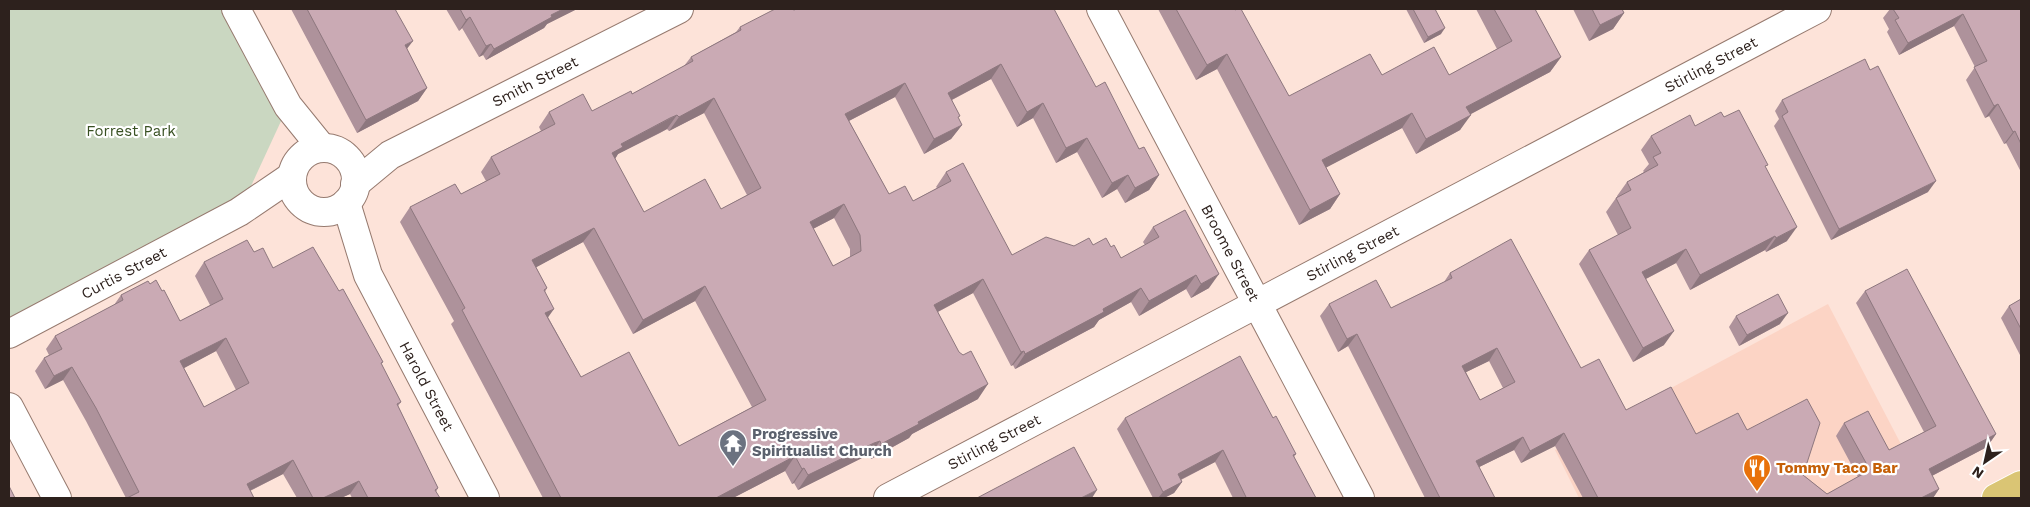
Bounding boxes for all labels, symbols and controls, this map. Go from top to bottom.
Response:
street label: Stirling Street [1662,33,1761,97]
street label: Smith Street [489,52,582,111]
park label: Forrest Park [86,122,176,140]
street label: Broome Street [1197,201,1264,305]
street label: Stirling Street [1303,221,1403,285]
street label: Curtis Street [78,243,170,303]
street label: Harold Street [396,338,458,435]
street label: Stirling Street [945,410,1044,474]
place label: Progressive Spiritualist Church [752,425,892,460]
temple icon: Progressive Spiritualist Church [718,428,748,467]
north arrow [1960,437,2010,487]
restaurant icon: Tommy Taco Bar [1742,453,1772,492]
place label: Tommy Taco Bar [1776,459,1898,477]
text: N [1969,463,1987,482]

